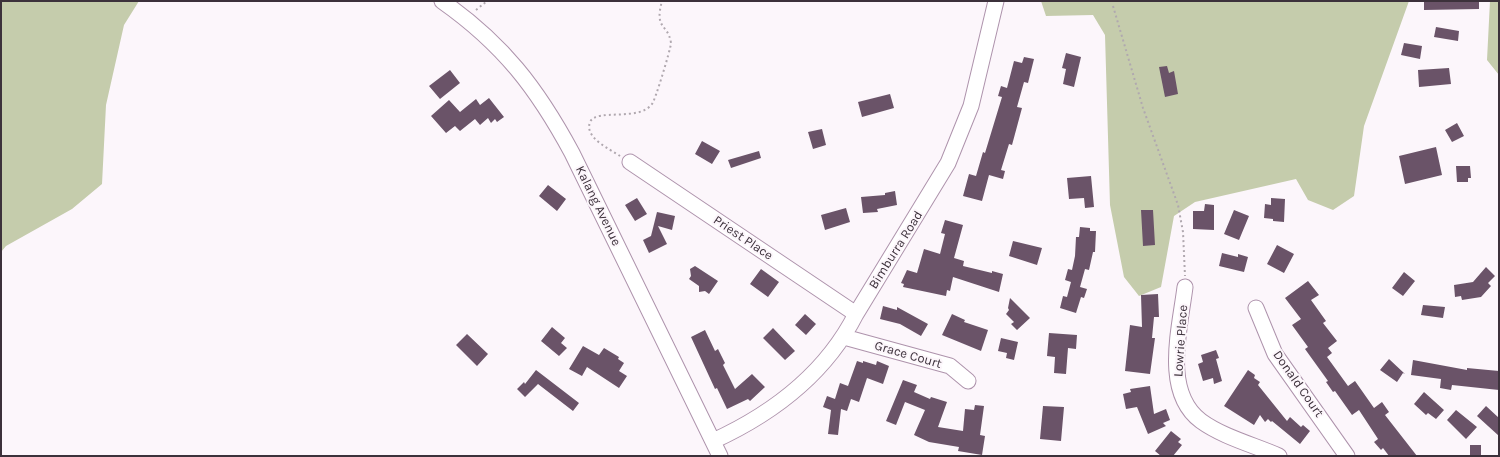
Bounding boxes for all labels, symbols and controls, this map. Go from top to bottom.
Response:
street label: Kalang Avenue [572,164,624,248]
street label: Bimburra Road [866,208,926,292]
street label: Priest Place [710,212,776,264]
street label: Lowrie Place [1171,304,1191,378]
street label: Grace Court [873,338,943,372]
street label: Donald Court [1269,348,1327,420]

